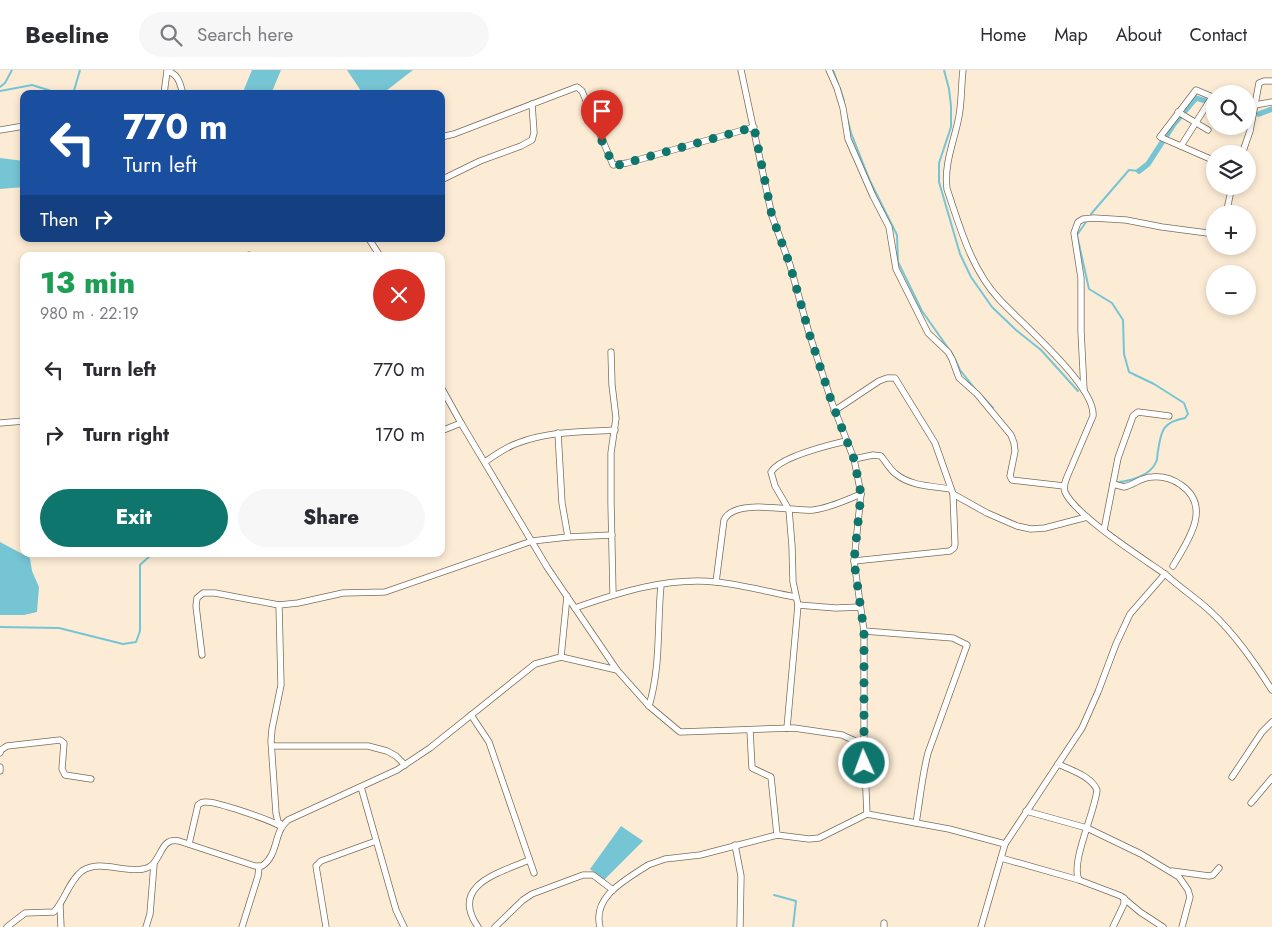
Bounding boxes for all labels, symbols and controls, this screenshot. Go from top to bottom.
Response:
search box [139,12,489,57]
text: Beeline [25,17,109,52]
icon: search [157,21,185,49]
text: Search here [197,21,293,48]
text: Home [980,22,1026,48]
text: Map [1054,22,1088,48]
text: About [1116,22,1161,48]
text: Contact [1189,22,1247,48]
map controls [1206,85,1256,315]
button: search [1206,85,1256,135]
pin [581,90,623,141]
icon: arrive [588,97,616,125]
text: 770 m [123,102,228,152]
icon: left [40,110,105,175]
button: layers [1206,145,1256,195]
text: Turn left [123,148,197,180]
icon: right [89,205,117,233]
button: + [1206,205,1256,255]
text: Then [40,206,79,233]
text: 13 min [40,261,135,304]
button: − [1206,265,1256,315]
button: close [373,269,425,321]
text: 980 m · 22:19 [40,302,139,325]
icon: left [40,356,68,384]
text: Turn left [83,356,156,383]
text: 770 m [373,356,425,383]
icon: right [40,421,68,449]
text: Turn right [83,421,169,448]
text: 170 m [375,421,425,448]
button: Exit [40,489,228,547]
button: Share [238,489,425,547]
position arrow [837,736,889,788]

